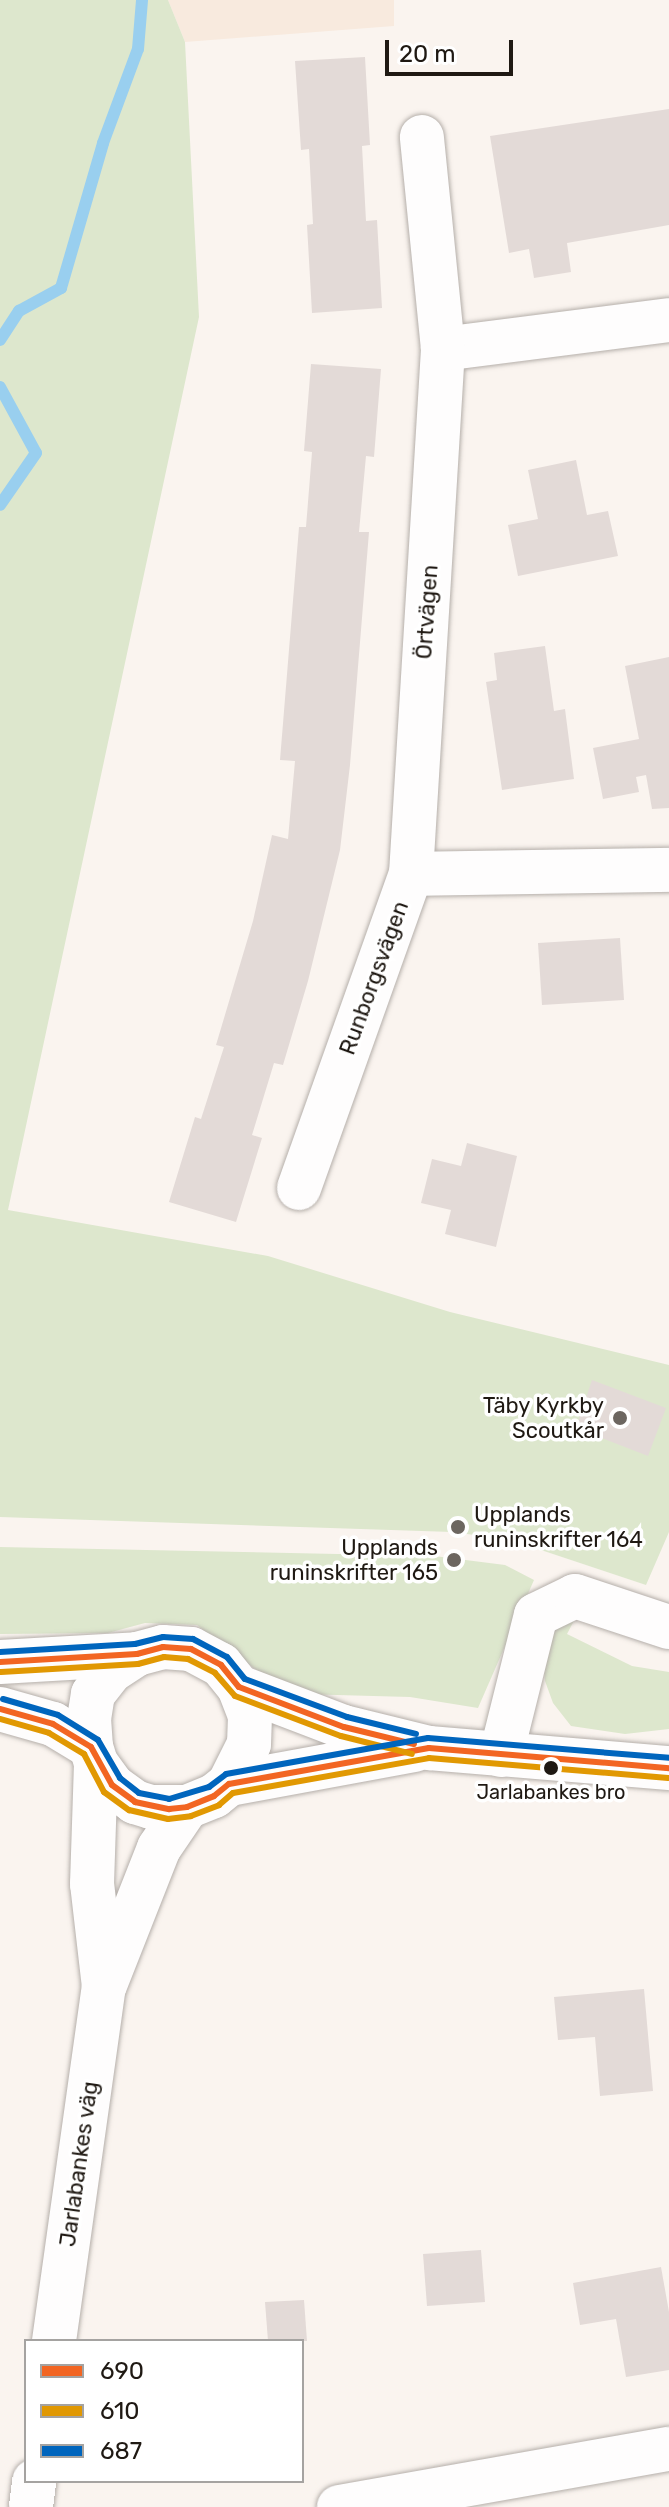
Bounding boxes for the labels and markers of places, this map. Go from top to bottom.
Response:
place label: Täby Kyrkby Scoutkår [482,1392,604,1444]
marker: Täby Kyrkby Scoutkår [611,1409,629,1427]
place label: Upplands runinskrifter 164 [474,1501,643,1552]
marker: Upplands runinskrifter 164 [449,1518,467,1536]
place label: Upplands runinskrifter 165 [269,1534,438,1586]
marker: Upplands runinskrifter 165 [445,1551,463,1569]
marker: Jarlabankes bro [543,1760,559,1776]
place label: Jarlabankes bro [476,1780,626,1804]

